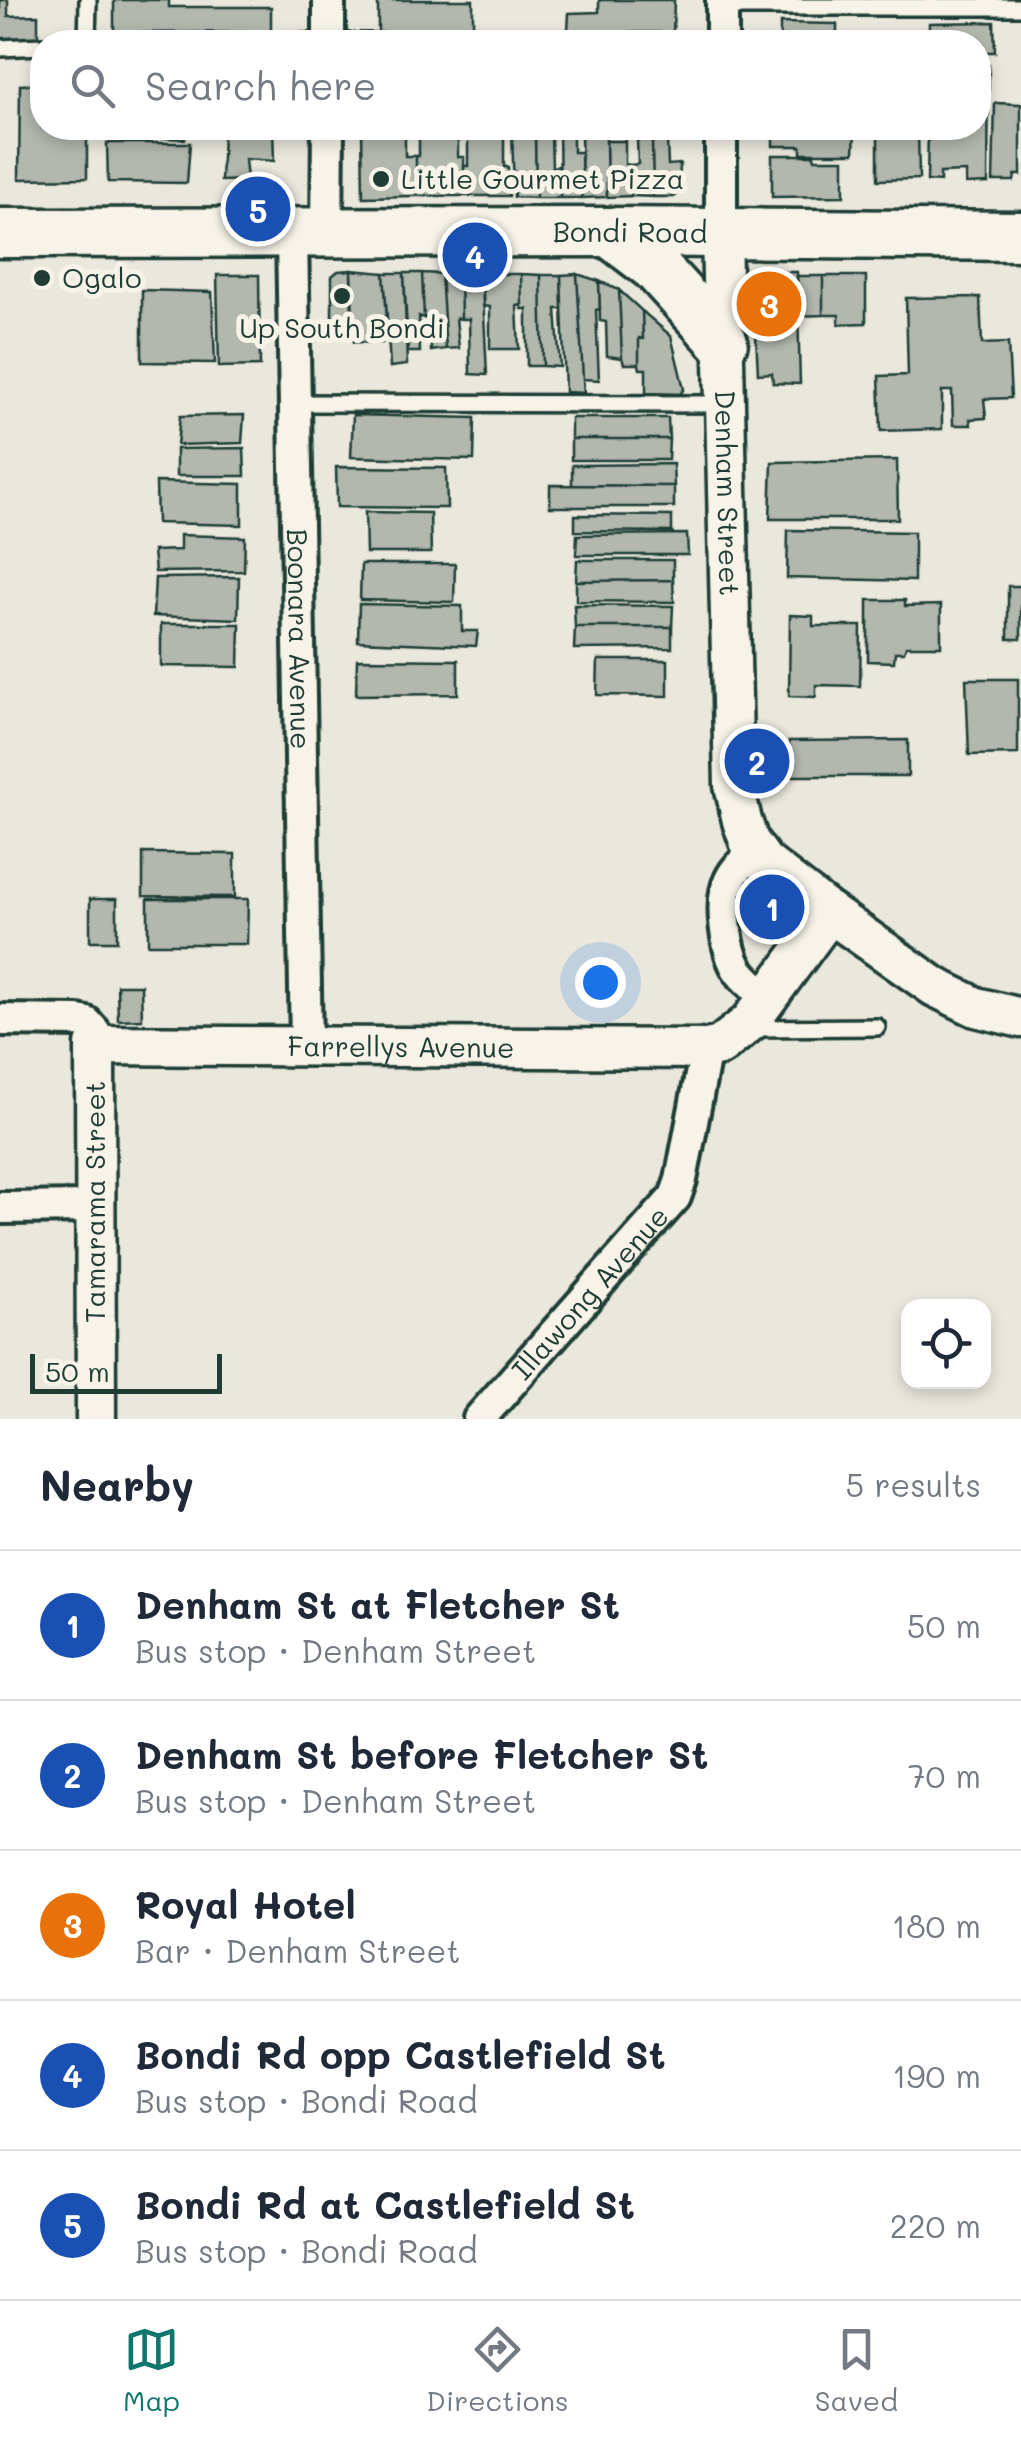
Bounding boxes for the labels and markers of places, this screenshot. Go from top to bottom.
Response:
place label: Little Gourmet Pizza [401,160,684,196]
marker: Little Gourmet Pizza [370,168,392,190]
pin: 5 [226,172,290,246]
pin: 4 [442,218,508,292]
place label: Ogalo [62,259,142,295]
pin: 3 [736,266,802,342]
marker: Ogalo [31,267,53,289]
marker: Up South Bondi [331,285,353,307]
place label: Up South Bondi [239,309,445,345]
pin: 2 [724,724,790,798]
pin: 1 [740,870,804,944]

